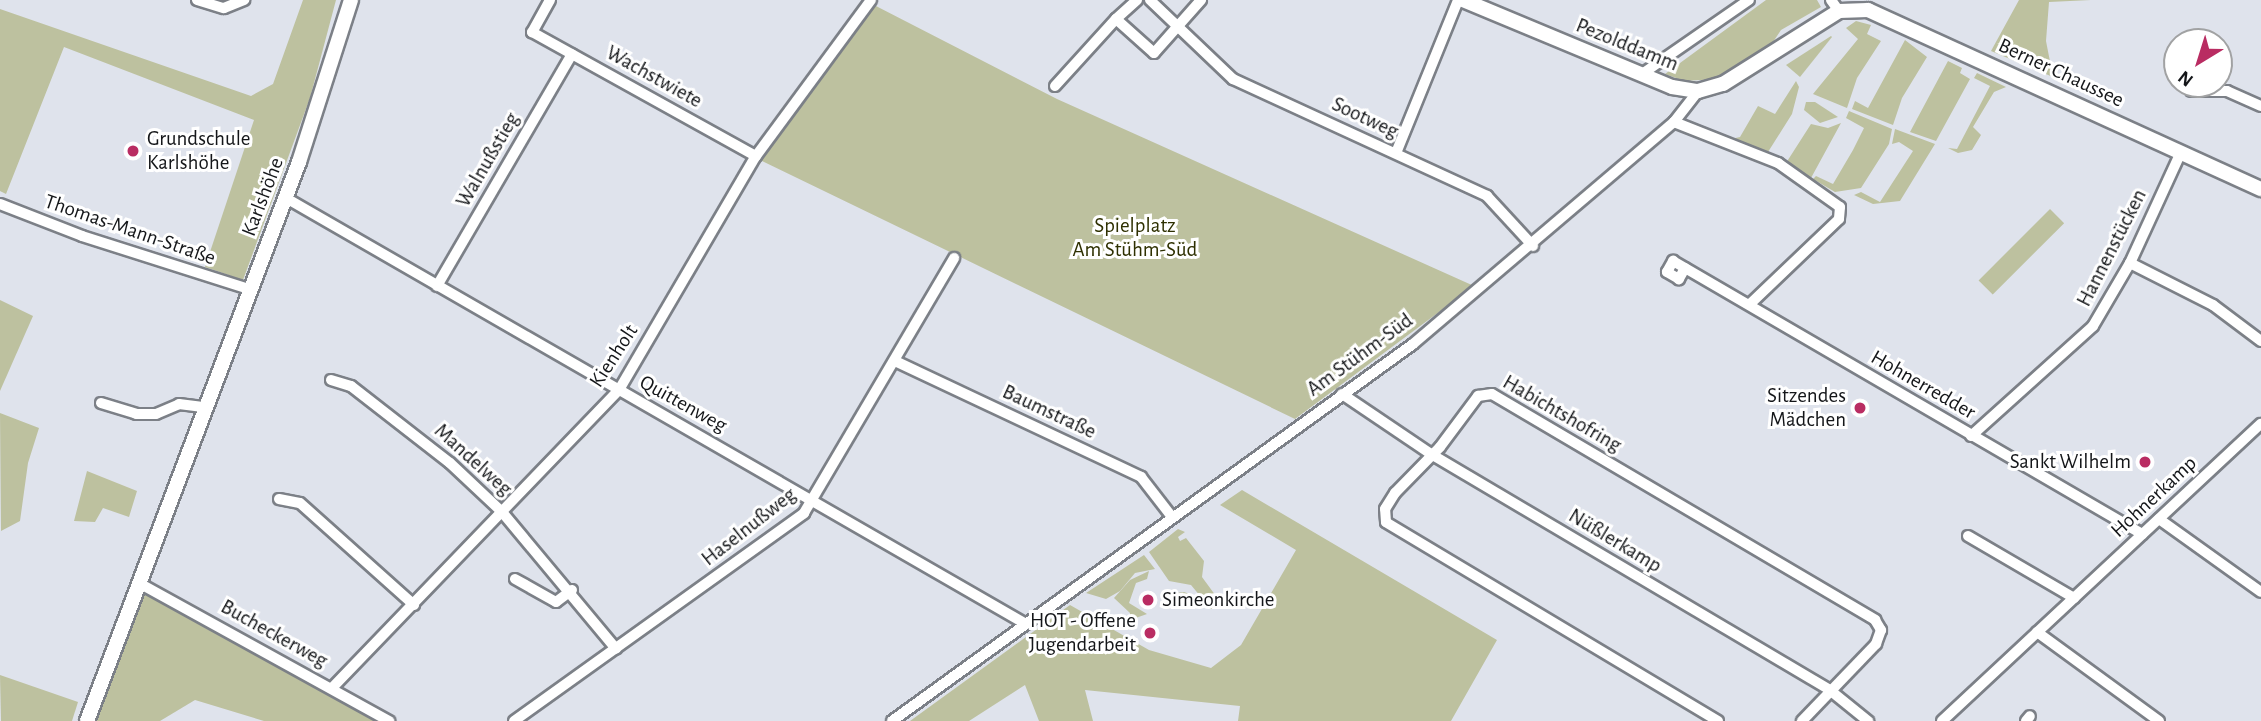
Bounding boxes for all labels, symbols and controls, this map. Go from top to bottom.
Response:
street label: Pezolddamm [1572,13,1682,77]
north arrow [2163,28,2233,98]
street label: Berner Chaussee [1994,33,2128,113]
street label: Wachstwiete [602,40,706,114]
text: N [2175,67,2197,90]
street label: Sootweg [1328,92,1402,144]
street label: Walnußstieg [451,108,525,212]
place label: Grundschule Karlshöhe [147,126,251,176]
marker: Grundschule Karlshöhe [125,143,141,159]
street label: Karlshöhe [236,154,290,240]
street label: Hannenstücken [2072,185,2152,311]
street label: Thomas-Mann-Straße [41,189,219,271]
park label: Spielplatz Am Stühm-Süd [1073,213,1197,263]
street label: Am Stühm-Süd [1302,308,1418,402]
street label: Kienholt [584,320,644,392]
street label: Hohnerredder [1866,345,1980,425]
street label: Quittenweg [635,370,731,438]
street label: Habichtshofring [1498,370,1626,458]
street label: Baumstraße [998,379,1100,445]
place label: Sitzendes Mädchen [1767,383,1846,433]
marker: Sitzendes Mädchen [1852,400,1868,416]
street label: Mandelweg [429,419,517,501]
place label: Sankt Wilhelm [2010,449,2131,475]
street label: Hohnerkamp [2106,451,2202,543]
marker: Sankt Wilhelm [2137,454,2153,470]
street label: Haselnußweg [697,482,801,572]
street label: Nüßlerkamp [1564,503,1666,579]
place label: Simeonkirche [1162,587,1275,613]
marker: Simeonkirche [1140,592,1156,608]
street label: Bucheckerweg [216,594,332,674]
place label: HOT - Offene Jugendarbeit [1029,608,1136,658]
marker: HOT - Offene Jugendarbeit [1142,625,1158,641]

